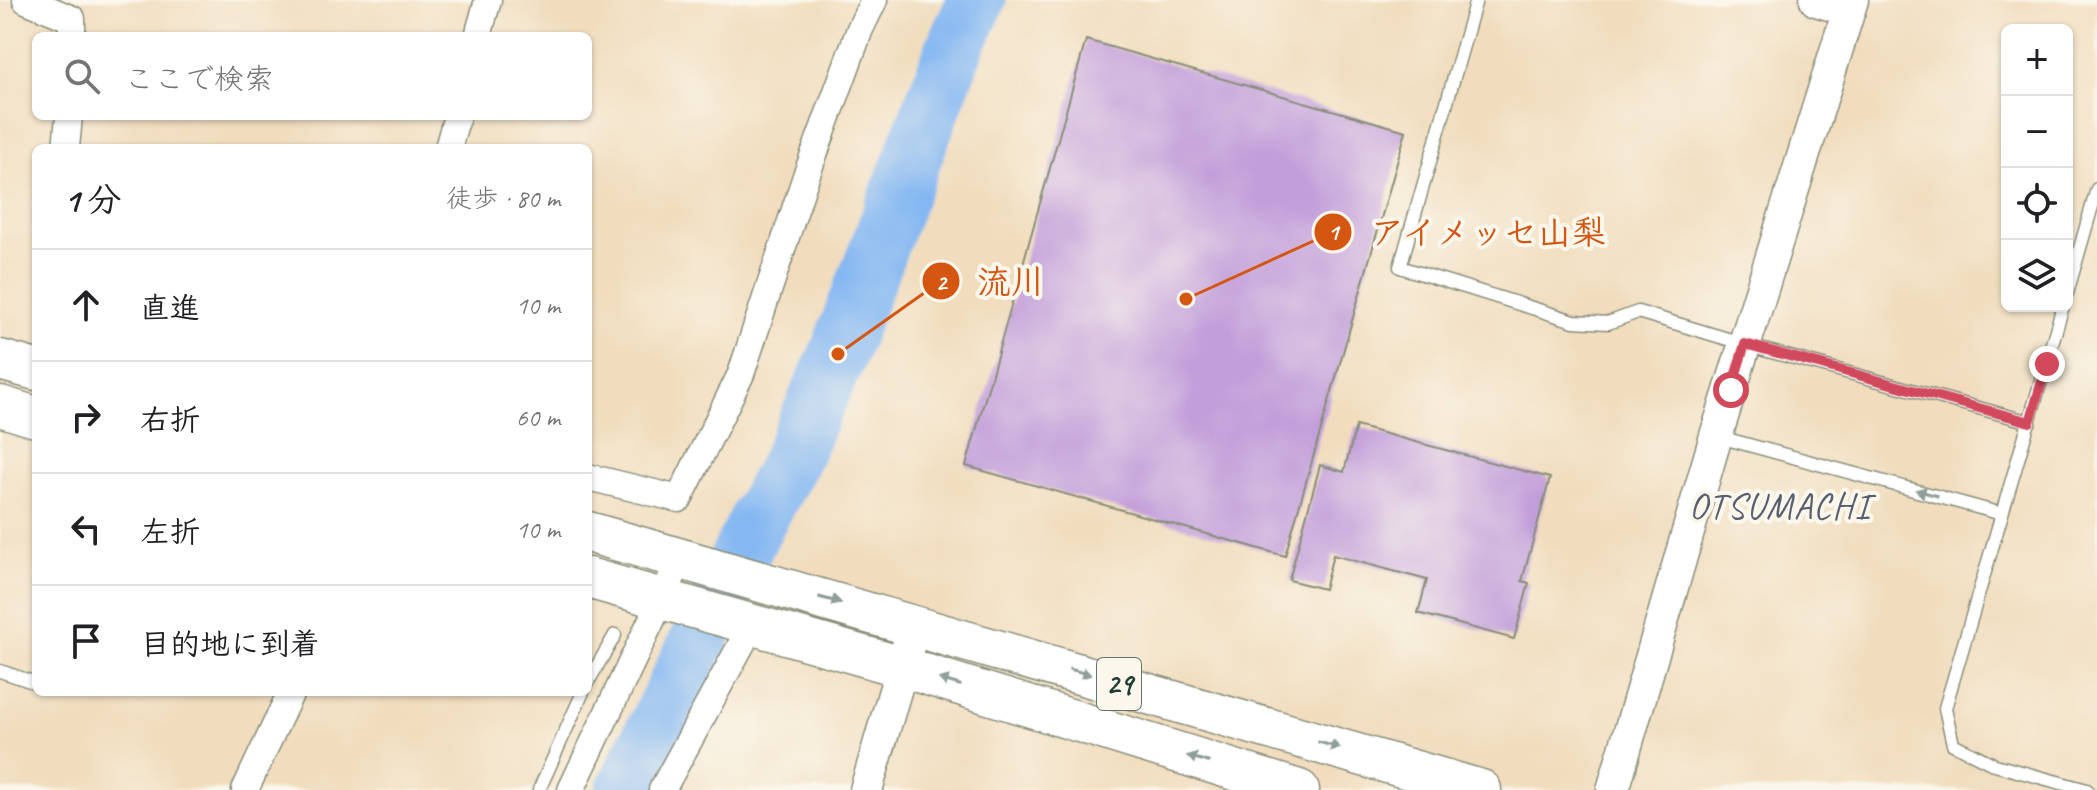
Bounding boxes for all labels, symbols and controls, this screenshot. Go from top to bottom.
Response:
map controls [2001,24,2073,312]
button: + [2001,24,2073,96]
search box [32,32,592,120]
icon: search [60,54,104,98]
text: ここで検索 [124,60,274,98]
button: − [2001,96,2073,168]
button: locate [2001,168,2073,240]
text: 1 分 [64,178,122,221]
text: 徒歩 · 80 m [446,182,560,215]
callout: アイメッセ山梨 [1313,203,1623,261]
text: アイメッセ山梨 [1370,211,1606,254]
text: 1 [1328,217,1342,247]
button: layers [2001,240,2073,312]
callout: 流川 [921,252,1061,310]
text: 流川 [977,260,1045,303]
text: 2 [936,267,949,297]
icon: ahead [64,283,108,327]
text: 直進 [140,289,200,327]
text: 10 m [516,289,560,322]
route end [2029,346,2065,382]
route start [1713,372,1749,408]
icon: right [64,395,108,439]
text: 右折 [140,401,200,439]
text: 60 m [516,401,560,434]
district label: OTSUMACHI [1689,483,1876,529]
one-way arrow [1914,487,1939,499]
icon: left [64,507,108,551]
text: 左折 [140,513,200,551]
text: 10 m [516,513,560,546]
one-way arrow [818,595,843,607]
icon: arrive [64,619,108,663]
text: 目的地に到着 [140,625,320,663]
road number: 29 [1097,658,1141,710]
one-way arrow [1068,666,1092,679]
one-way arrow [937,675,961,688]
one-way arrow [1317,740,1342,752]
one-way arrow [1186,752,1210,765]

